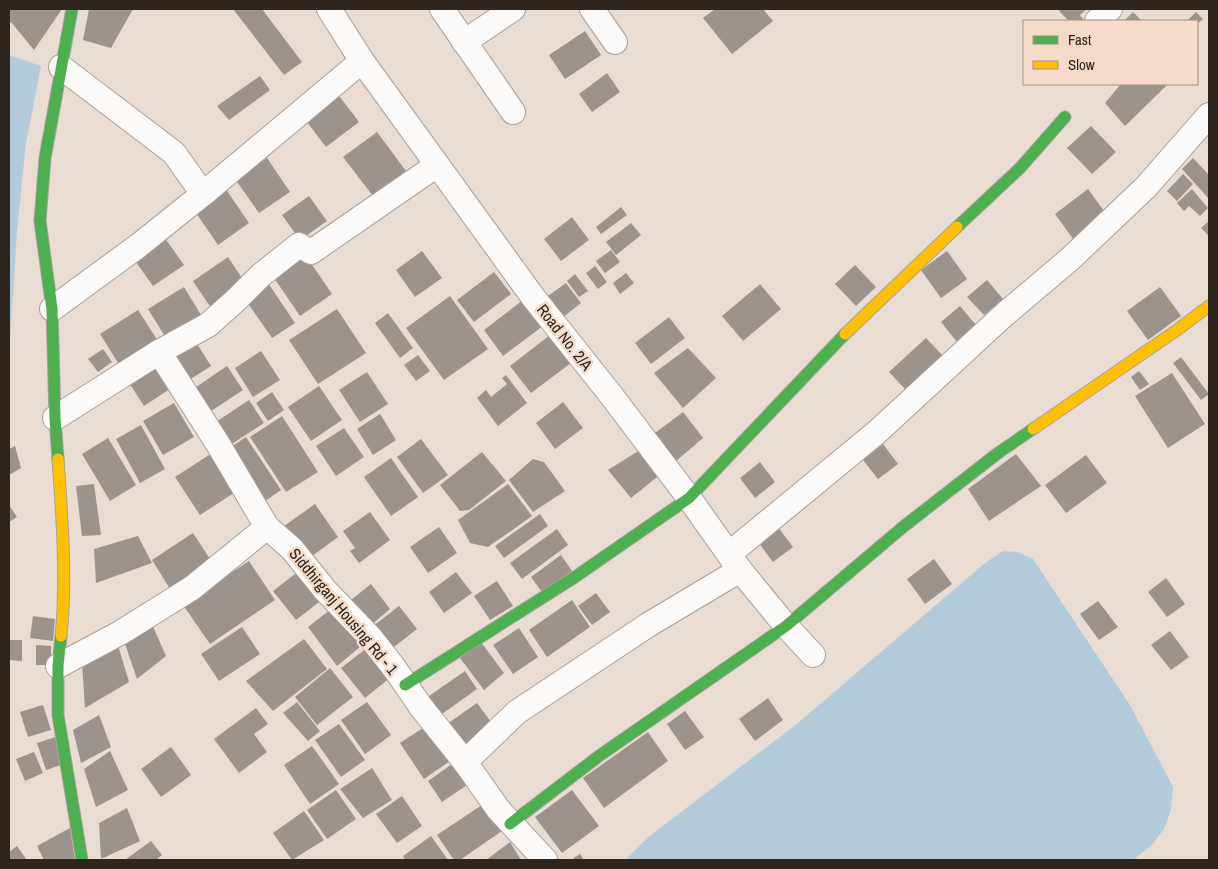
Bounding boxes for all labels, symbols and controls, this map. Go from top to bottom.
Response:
legend [1023,20,1198,85]
text: Fast [1068,29,1092,50]
text: Slow [1068,54,1095,75]
street label: Road No. 2/A [532,299,598,375]
street label: Siddhirganj Housing Rd - 1 [284,543,404,680]

